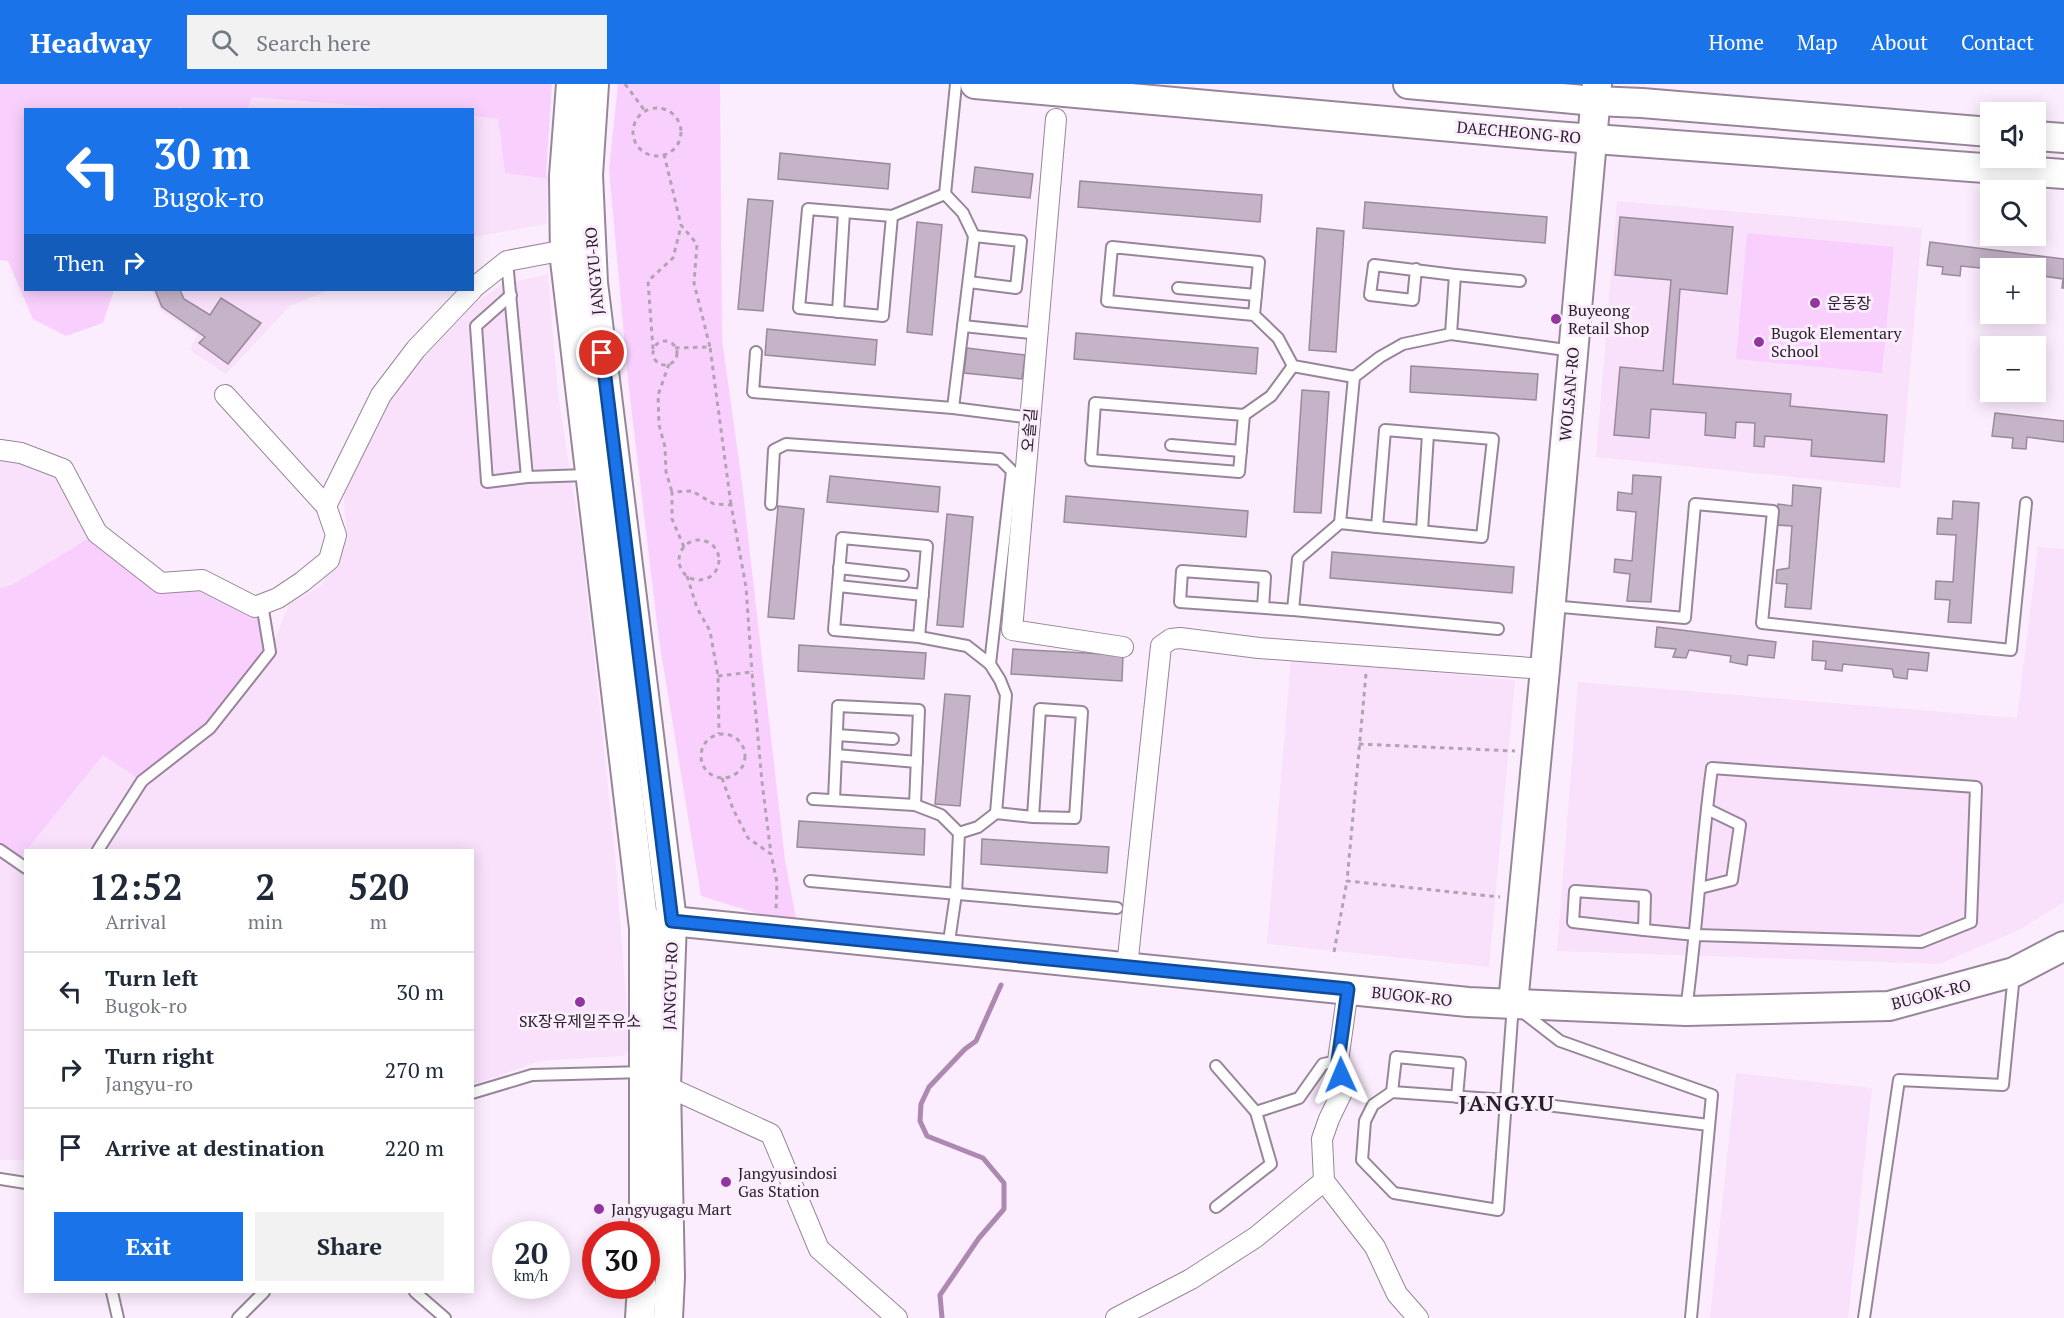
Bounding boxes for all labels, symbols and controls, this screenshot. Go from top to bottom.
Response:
search box [187,15,607,69]
text: Headway [30,24,151,61]
icon: search [208,26,241,59]
text: Search here [256,28,371,57]
text: Home [1708,28,1764,56]
text: Map [1797,28,1838,56]
text: About [1871,28,1928,56]
text: Contact [1961,28,2034,56]
map controls [1980,102,2046,402]
button: sound [1980,102,2046,168]
street label: DAECHEONG-RO [1456,116,1582,148]
text: 30 m [153,125,251,181]
icon: left [54,132,132,210]
text: Bugok-ro [153,179,264,215]
button: search [1980,180,2046,246]
street label: JANGYU-RO [579,226,609,316]
icon: right [117,246,150,279]
text: Then [54,248,105,277]
button: + [1980,258,2046,324]
place label: 운동장 [1827,292,1871,314]
marker: 운동장 [1808,296,1822,310]
place label: Buyeong Retail Shop [1568,299,1649,339]
marker: Buyeong Retail Shop [1549,312,1563,326]
place label: Bugok Elementary School [1771,322,1902,362]
pin [576,327,627,378]
marker: Bugok Elementary School [1752,335,1766,349]
icon: arrive [585,336,618,369]
button: − [1980,336,2046,402]
street label: WOLSAN-RO [1554,346,1584,442]
street label: 오솔길 [1016,407,1042,453]
text: 12:52 [89,863,183,910]
text: 2 [255,863,276,910]
text: 520 [348,863,409,910]
text: Arrival [105,908,167,935]
text: min [248,908,283,935]
text: m [370,908,387,935]
street label: JANGYU-RO [657,941,683,1031]
text: Turn left [105,963,198,992]
street label: BUGOK-RO [1889,973,1973,1015]
icon: left [54,975,87,1008]
text: 30 m [396,977,444,1006]
street label: BUGOK-RO [1370,981,1454,1011]
text: Bugok-ro [105,992,187,1019]
marker: SK장유제일주유소 [573,995,587,1009]
place label: SK장유제일주유소 [519,1010,641,1032]
text: Turn right [105,1041,214,1070]
position arrow [1309,1043,1373,1107]
icon: right [54,1053,87,1086]
text: 270 m [384,1055,444,1084]
text: Jangyu-ro [105,1070,193,1097]
district label: JANGYU [1459,1088,1555,1117]
icon: arrive [54,1131,87,1164]
text: Arrive at destination [105,1133,324,1162]
text: 220 m [384,1133,444,1162]
place label: Jangyusindosi Gas Station [738,1162,838,1202]
marker: Jangyusindosi Gas Station [719,1175,733,1189]
place label: Jangyugagu Mart [611,1198,732,1220]
marker: Jangyugagu Mart [592,1202,606,1216]
button: Exit [54,1212,243,1281]
button: Share [255,1212,444,1281]
speed limit sign: 30 [582,1221,660,1299]
text: 20 [514,1233,548,1273]
text: km/h [514,1265,548,1285]

